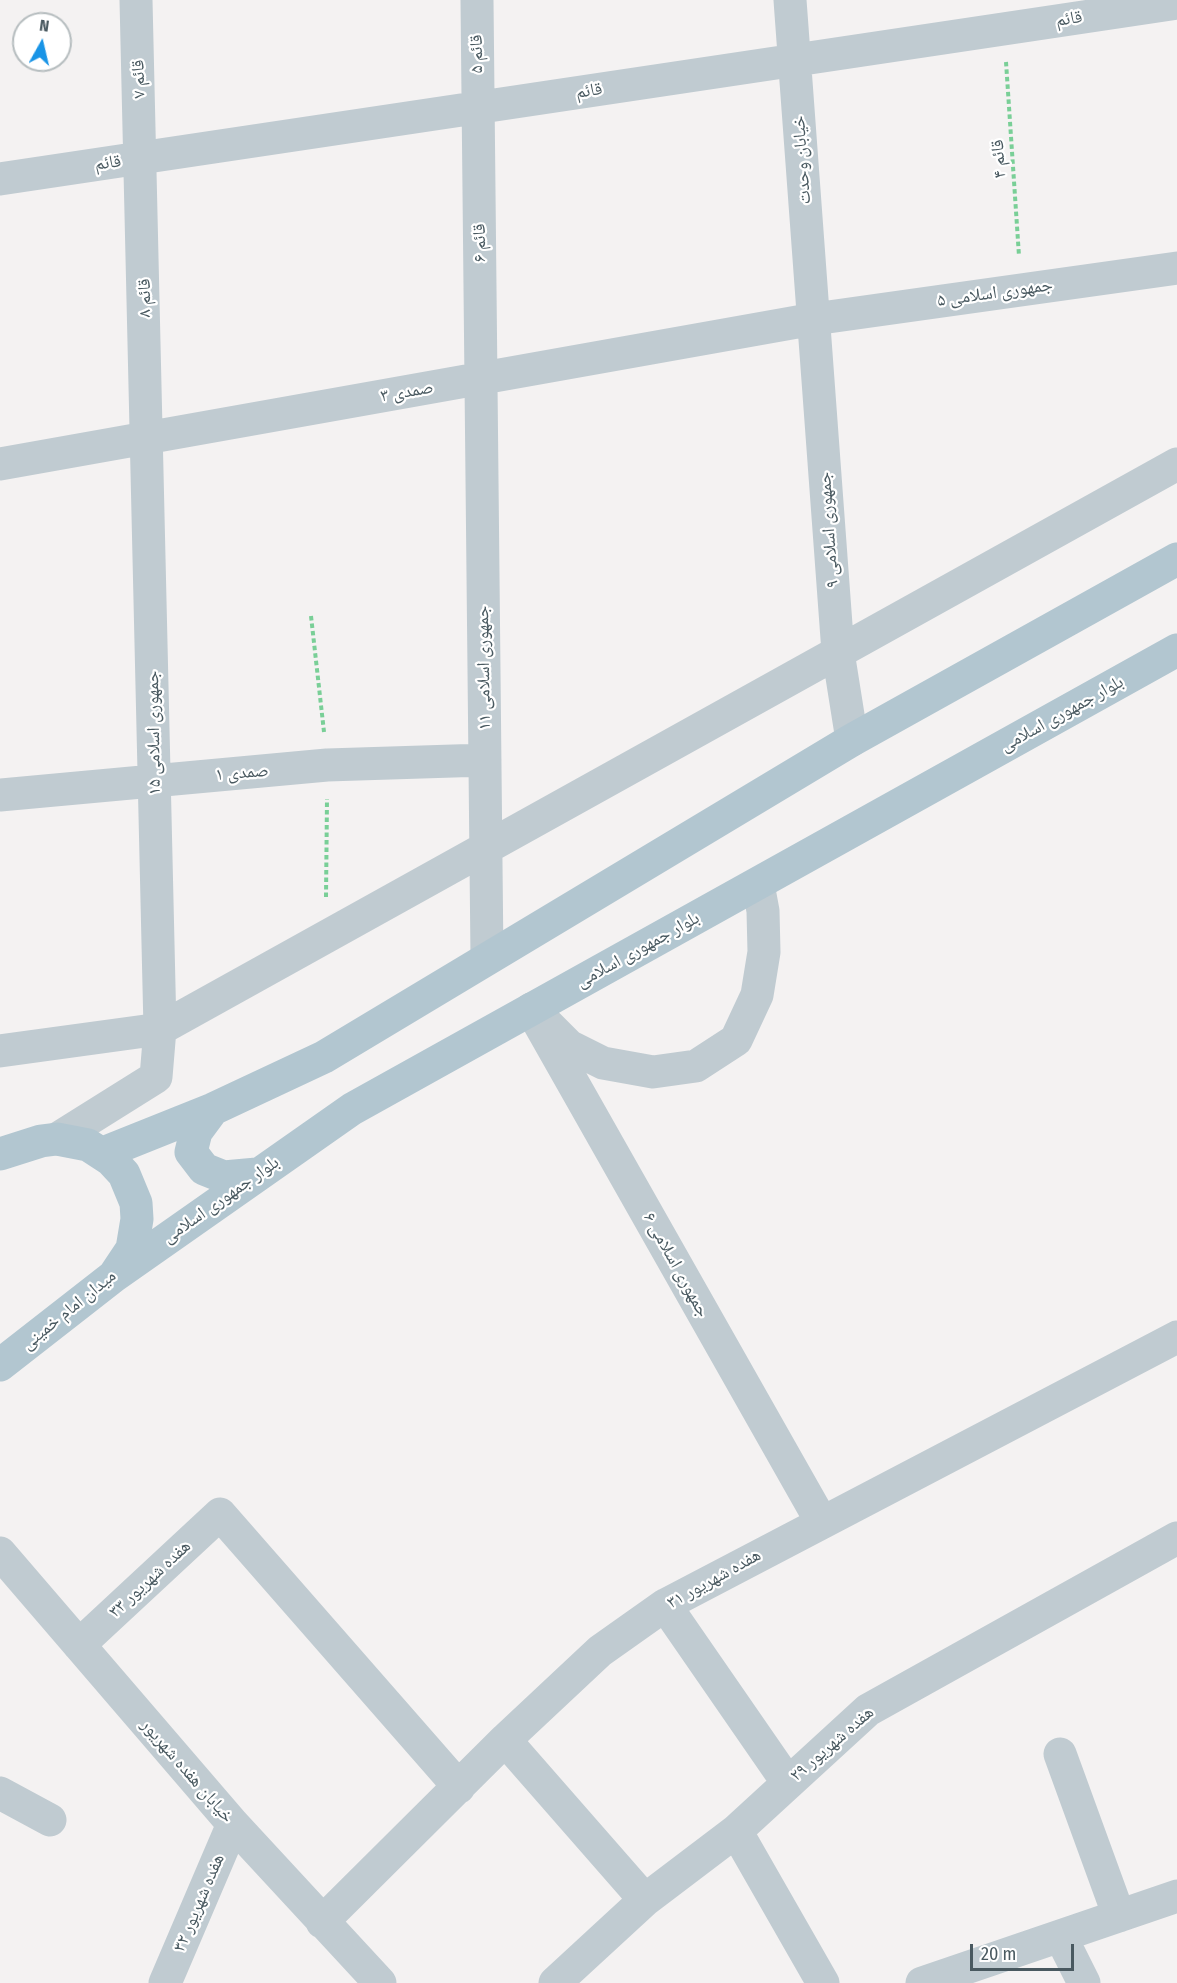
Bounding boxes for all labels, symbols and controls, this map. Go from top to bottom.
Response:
street label: قائم [1054,6,1084,32]
north arrow [12,12,72,72]
text: N [38,16,50,36]
street label: قائم ۵ [466,34,488,74]
street label: قائم ۷ [128,59,150,99]
street label: قائم [574,78,604,104]
street label: خیابان وحدت [788,115,816,205]
street label: قائم ۴ [987,139,1011,179]
street label: قائم [93,150,123,176]
street label: قائم ۶ [469,223,491,263]
street label: جمهوری اسلامی ۵ [936,274,1054,312]
street label: قائم ۸ [134,278,156,318]
street label: صمدی ۳ [379,377,435,407]
street label: جمهوری اسلامی ۹ [814,471,844,589]
street label: جمهوری اسلامی ۱۱ [472,606,496,730]
street label: جمهوری اسلامی ۱۵ [142,671,166,795]
street label: بلوار جمهوری اسلامی [997,671,1127,757]
street label: صمدی ۱ [214,760,270,786]
street label: بلوار جمهوری اسلامی [573,907,703,993]
street label: بلوار جمهوری اسلامی [159,1152,283,1248]
street label: جمهوری اسلامی ۶ [638,1209,714,1321]
street label: میدان امام خمینی [17,1265,121,1355]
street label: هفده شهریور ۳۳ [105,1536,195,1622]
street label: هفده شهریور ۳۱ [663,1544,765,1614]
street label: هفده شهریور ۲۹ [786,1702,878,1786]
street label: خیابان هفده شهریور [136,1715,238,1827]
street label: هفده شهریور ۳۲ [169,1851,229,1955]
scale bar [973,1932,1076,1970]
text: 20 m [981,1943,1016,1965]

